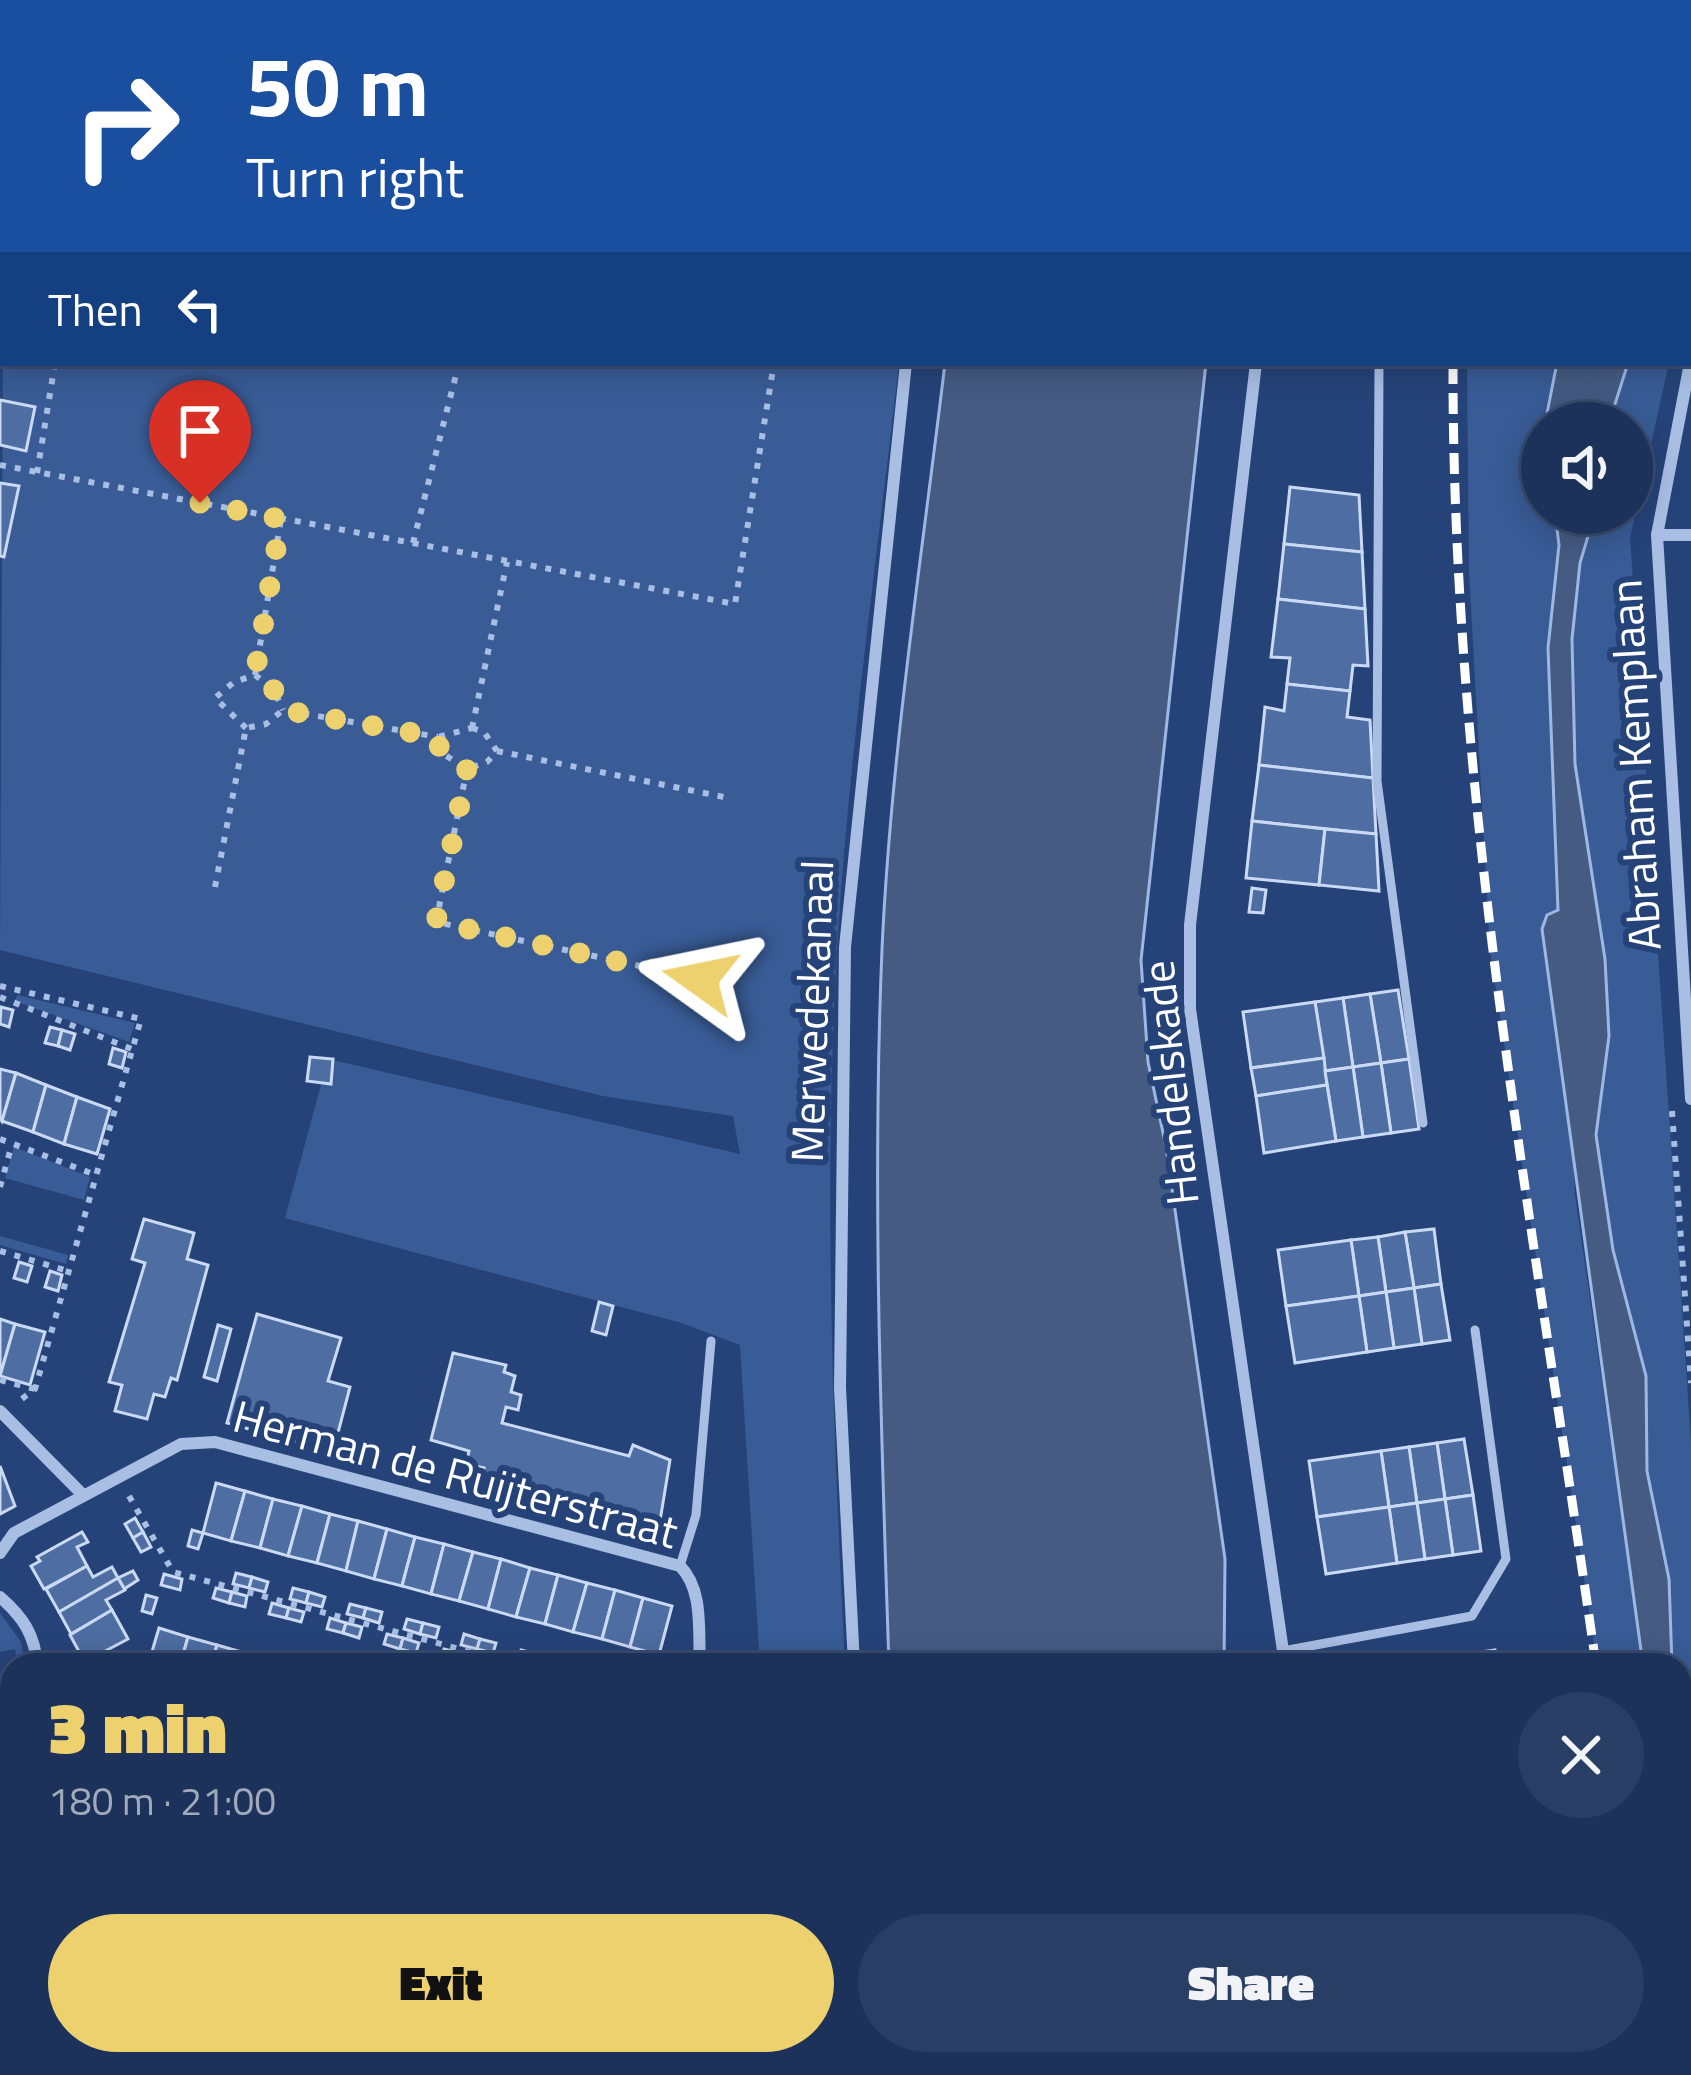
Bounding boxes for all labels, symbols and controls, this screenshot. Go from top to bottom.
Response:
text: 50 m [246,21,429,149]
icon: right [48,48,204,204]
text: Turn right [246,136,464,218]
text: Then [48,275,143,343]
icon: left [167,276,233,342]
pin [149,380,251,503]
icon: arrive [167,398,233,464]
map controls [1521,402,1653,534]
button: sound [1521,402,1653,534]
street label: Abraham Kemplaan [1590,578,1678,952]
street label: Merwedekanaal [772,858,850,1164]
position arrow [637,916,763,1042]
street label: Handelskade [1122,957,1216,1209]
street label: Herman de Ruijterstraat [226,1381,686,1565]
text: 3 min [48,1671,227,1781]
button: close [1518,1692,1644,1818]
text: 180 m · 21:00 [48,1771,276,1830]
button: Exit [48,1914,834,2052]
button: Share [858,1914,1644,2052]

